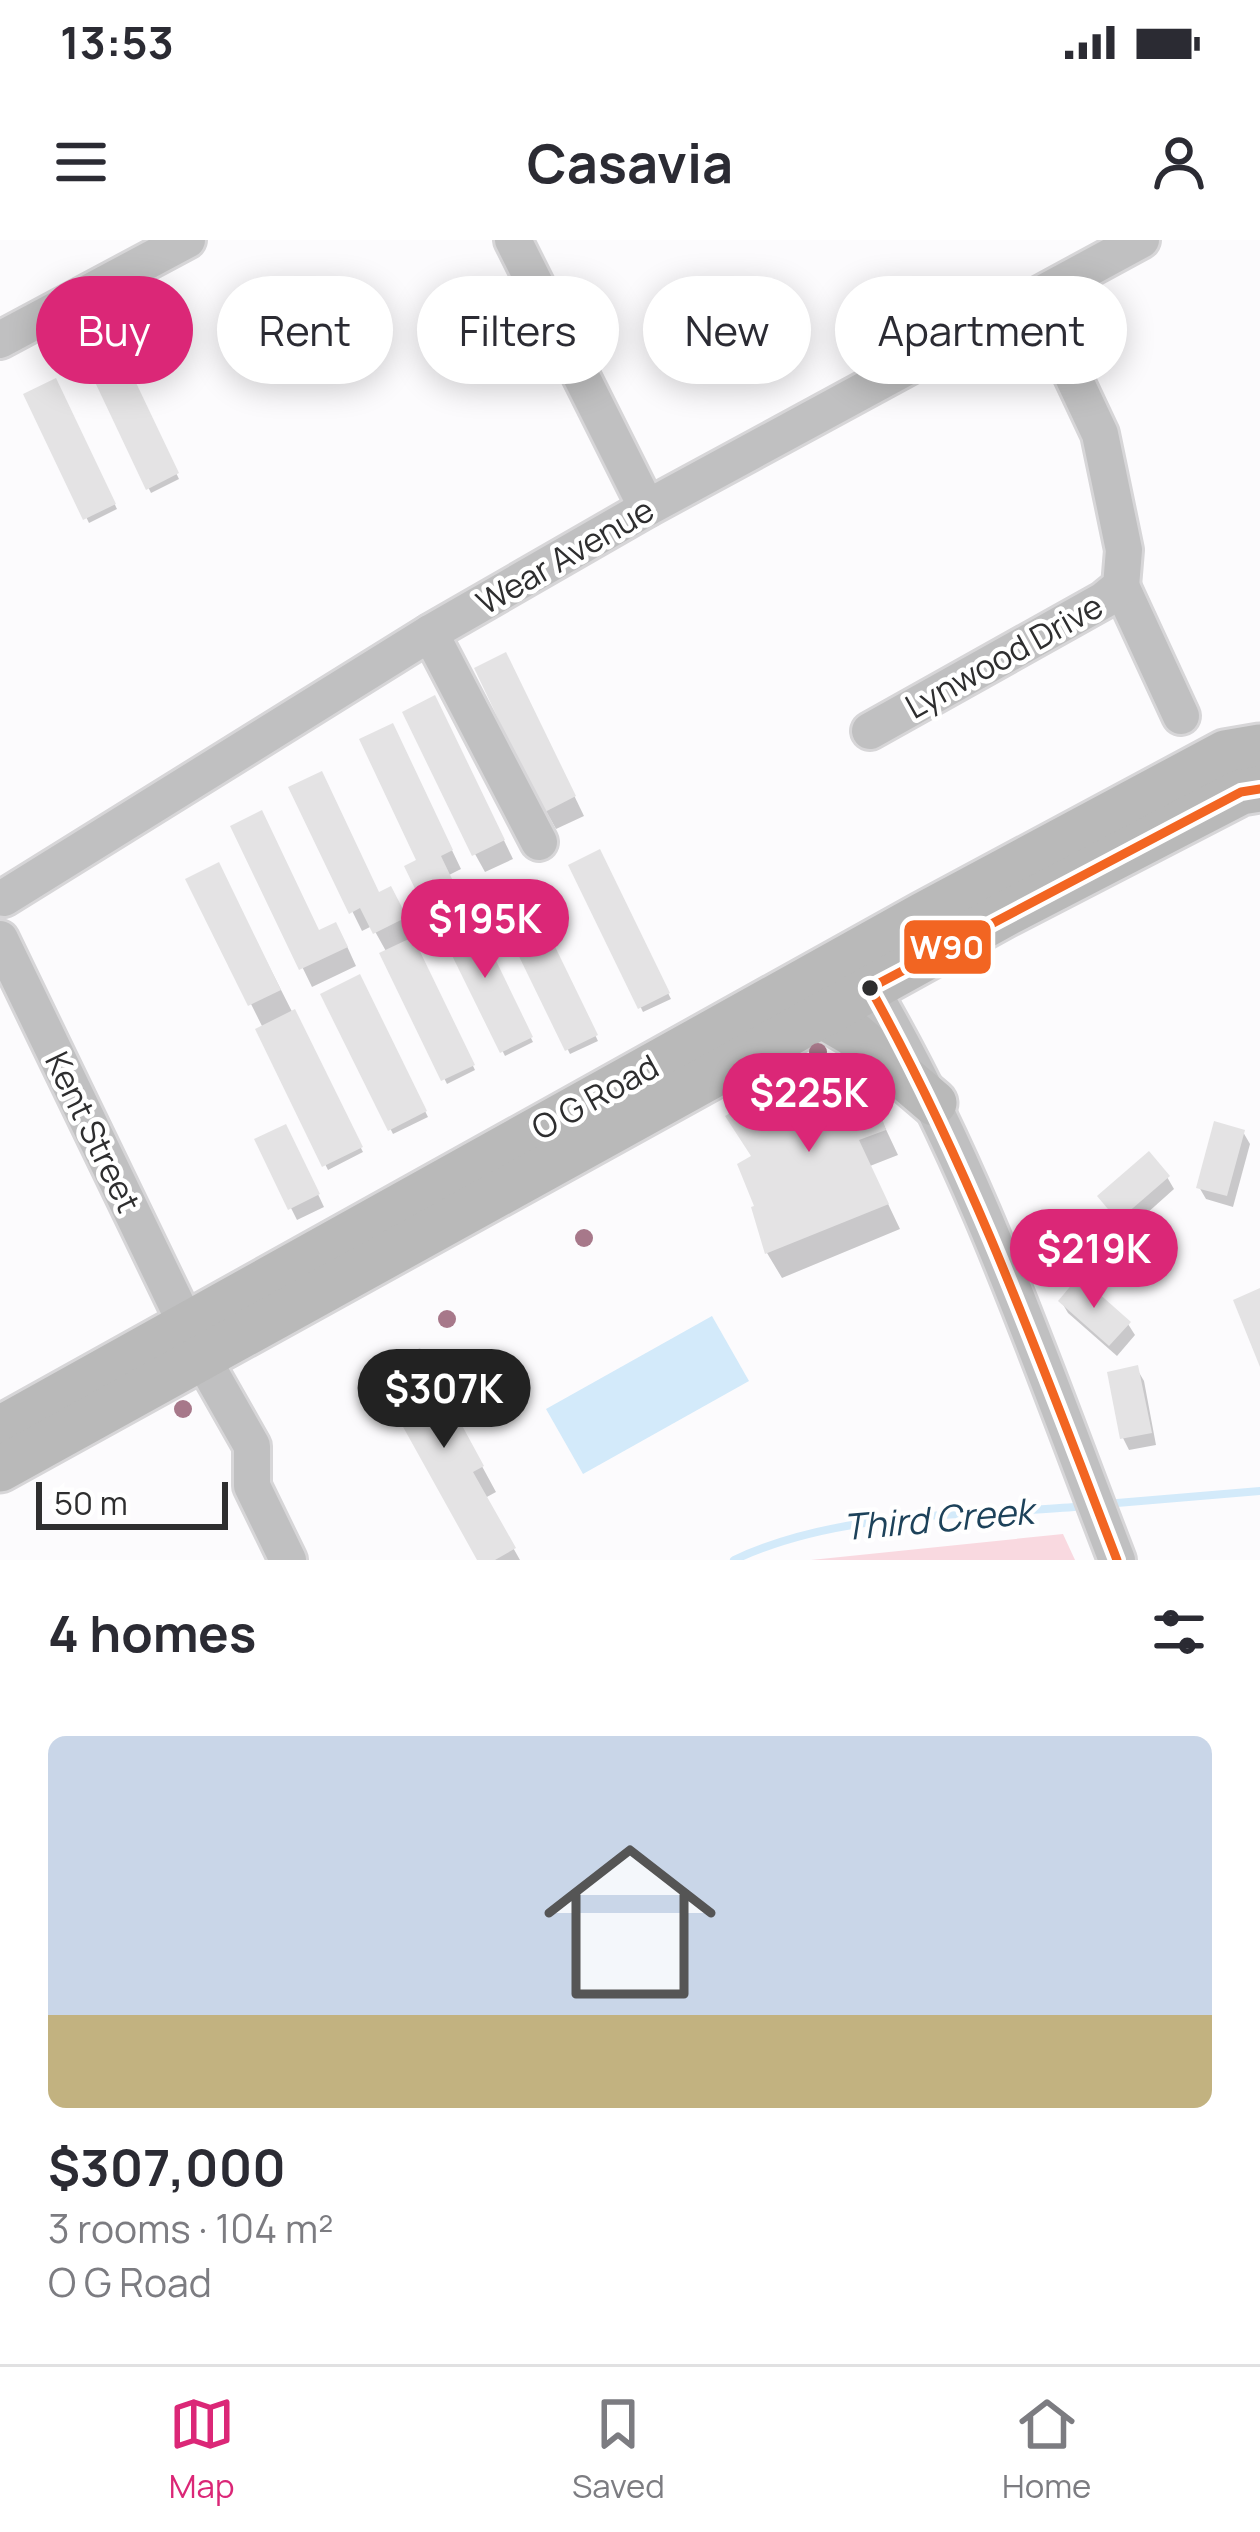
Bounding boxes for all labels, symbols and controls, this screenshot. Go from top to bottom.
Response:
text: 13:53 [60,11,174,73]
text: Casavia [527,125,733,199]
icon: menu [48,129,114,195]
icon: person [1146,129,1212,195]
chip: Buy [36,276,193,384]
chip: Rent [217,276,393,384]
chip: Filters [417,276,619,384]
chip: New [643,276,811,384]
chip: Apartment [835,276,1127,384]
street label: Wear Avenue [468,487,662,624]
street label: Lynwood Drive [897,583,1111,728]
pin: $195K [401,879,569,981]
text: $195K [428,891,542,945]
line badge: W90 [902,918,993,976]
text: W90 [910,924,984,969]
unlabelled marker [859,977,881,999]
street label: O G Road [523,1043,666,1150]
street label: Kent Street [35,1044,152,1220]
pin: $225K [725,1053,893,1155]
text: $225K [749,1065,869,1119]
pin: $219K [1010,1209,1178,1311]
text: $219K [1037,1221,1151,1275]
pin: $307K [360,1349,528,1451]
text: $307K [385,1361,503,1415]
scale bar [36,1476,228,1529]
text: 50 m [54,1480,128,1525]
water label: Third Creek [841,1485,1040,1551]
text: 4 homes [48,1598,256,1667]
icon: filters [1146,1599,1212,1665]
icon: home [522,1814,738,2030]
text: $307,000 [48,2132,286,2201]
text: 3 rooms · 104 m² [48,2201,334,2255]
text: O G Road [48,2255,212,2309]
tab: Map [169,2391,235,2508]
tab: Saved [572,2391,665,2508]
tab: Home [1002,2391,1091,2508]

